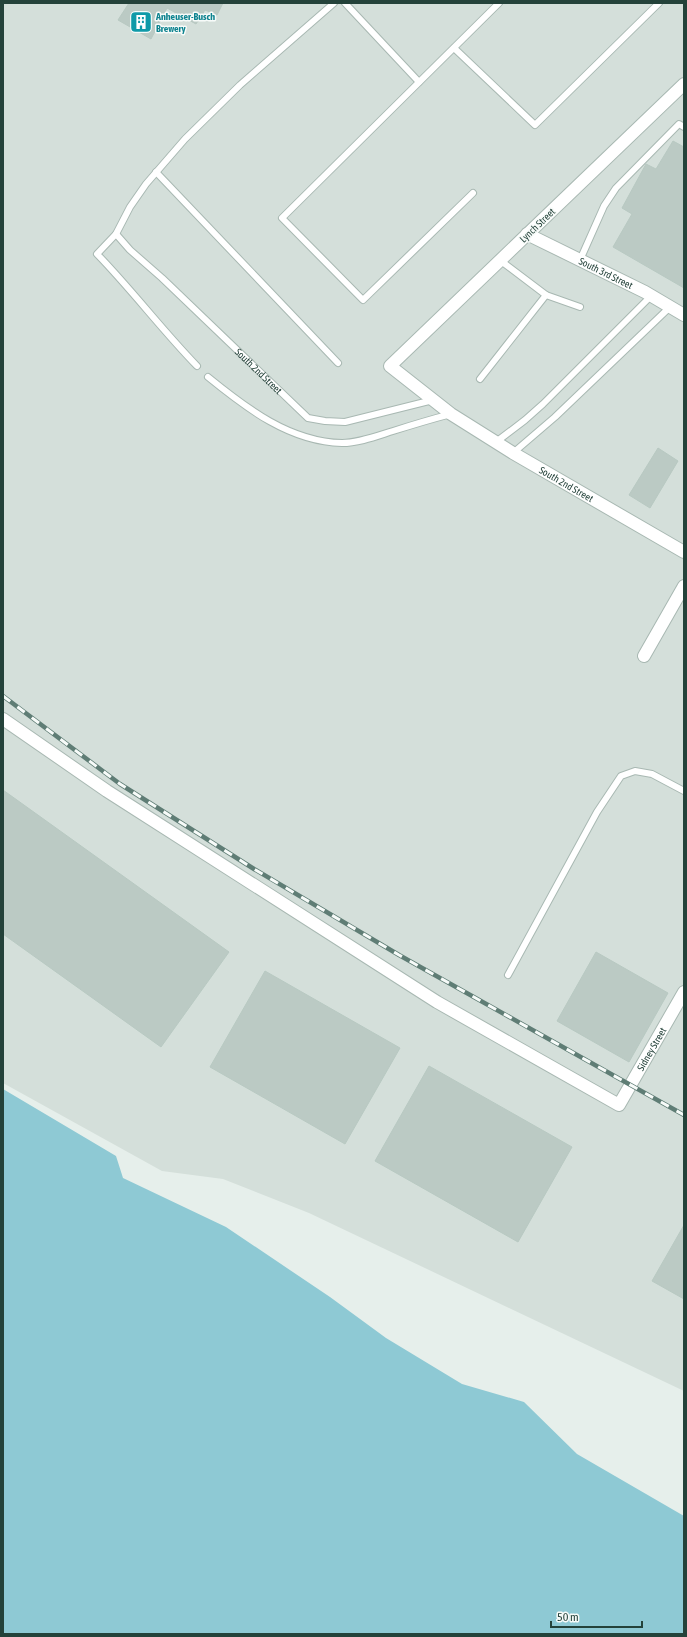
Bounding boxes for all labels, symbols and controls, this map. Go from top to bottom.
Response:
building icon: Anheuser-Busch Brewery [128,9,154,35]
place label: Anheuser-Busch Brewery [155,11,215,34]
street label: Lynch Street [518,206,557,245]
street label: South 3rd Street [577,255,635,291]
street label: South 2nd Street [233,346,284,396]
street label: South 2nd Street [537,464,595,504]
street label: Sidney Street [635,1026,668,1073]
scale bar [551,1603,642,1629]
text: 50 m [557,1610,579,1624]

